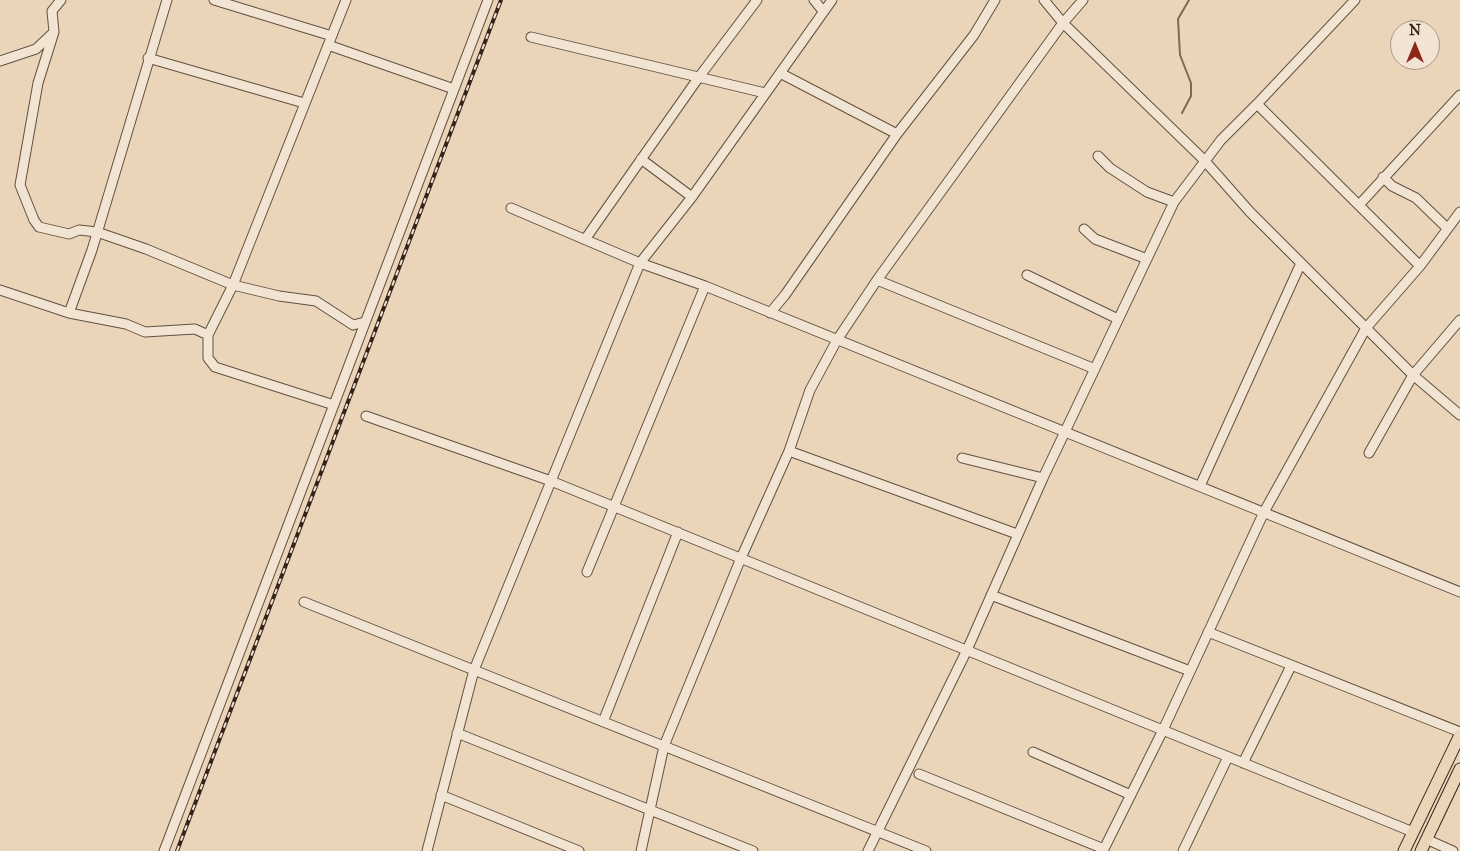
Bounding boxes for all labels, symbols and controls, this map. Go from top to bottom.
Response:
north arrow [1390,20,1440,70]
text: N [1409,22,1421,39]

